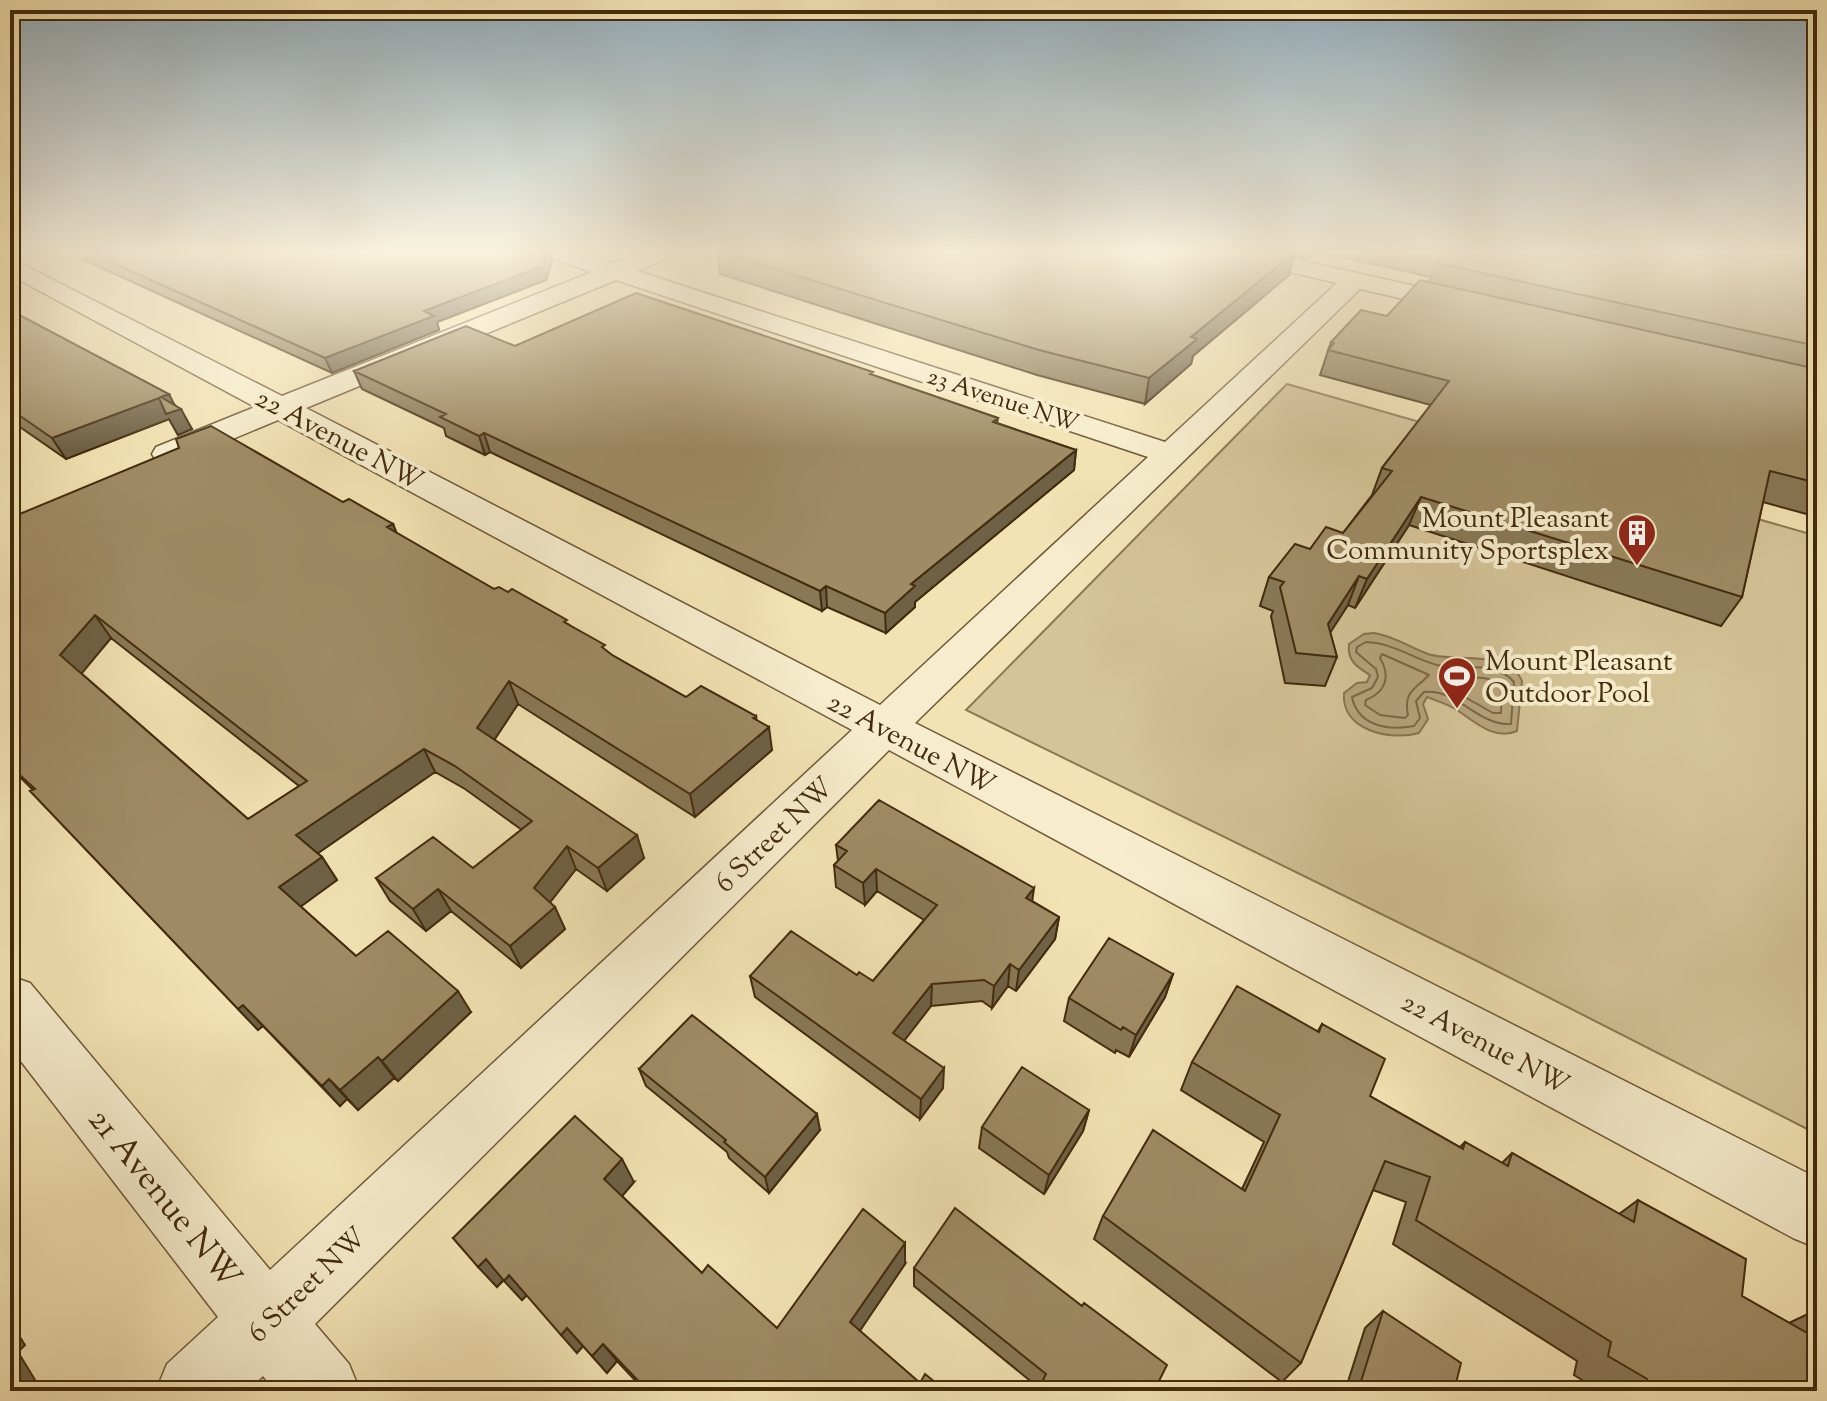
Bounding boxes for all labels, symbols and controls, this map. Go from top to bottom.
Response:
street label: 23 Avenue NW [922,360,1083,441]
street label: 22 Avenue NW [247,380,430,502]
place label: Mount Pleasant Community Sportsplex [1326,500,1609,572]
building icon: Mount Pleasant Community Sportsplex [1616,512,1658,567]
place label: Mount Pleasant Outdoor Pool [1485,643,1673,715]
sports icon: Mount Pleasant Outdoor Pool [1436,655,1478,710]
street label: 22 Avenue NW [819,684,1002,806]
street label: 6 Street NW [707,769,843,903]
street label: 22 Avenue NW [1393,984,1576,1106]
street label: 21 Avenue NW [75,1098,252,1300]
street label: 6 Street NW [240,1219,376,1353]

